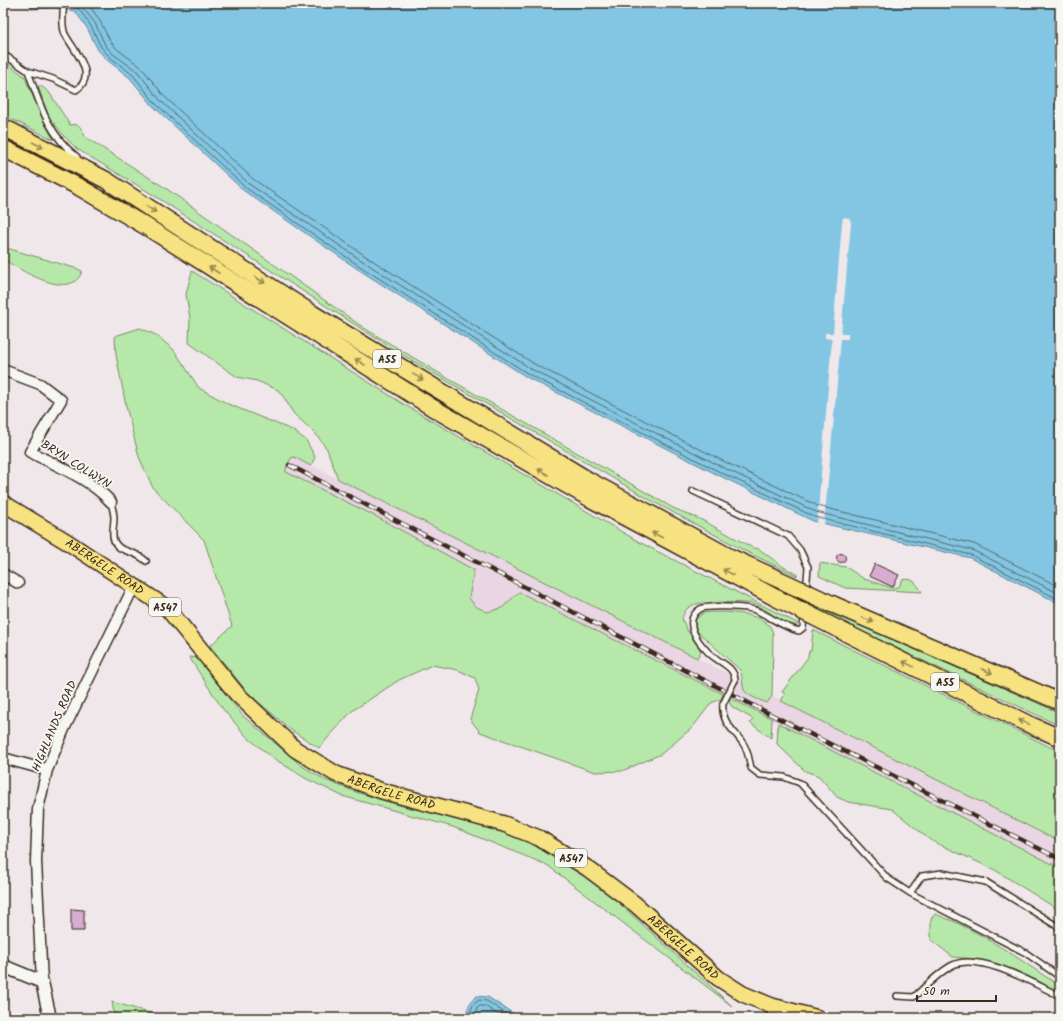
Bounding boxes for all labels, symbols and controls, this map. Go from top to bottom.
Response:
one-way arrow [31,142,43,149]
one-way arrow [145,205,156,213]
one-way arrow [208,266,220,274]
one-way arrow [254,276,266,284]
road number: A55 [373,350,401,368]
one-way arrow [355,358,366,366]
one-way arrow [412,374,424,382]
street label: BRYN COLWYN [37,435,115,494]
one-way arrow [538,467,550,475]
one-way arrow [651,530,663,538]
street label: ABERGELE ROAD [61,534,148,600]
one-way arrow [722,568,734,576]
road number: A547 [149,598,181,616]
one-way arrow [861,616,873,624]
one-way arrow [902,660,914,667]
one-way arrow [981,667,993,675]
road number: A55 [931,673,959,691]
street label: HIGHLANDS ROAD [27,677,82,775]
one-way arrow [1019,718,1031,725]
street label: ABERGELE ROAD [345,770,438,815]
road number: A547 [555,849,587,867]
street label: ABERGELE ROAD [643,910,723,985]
scale bar [917,977,996,1003]
text: 50 m [923,982,950,1001]

